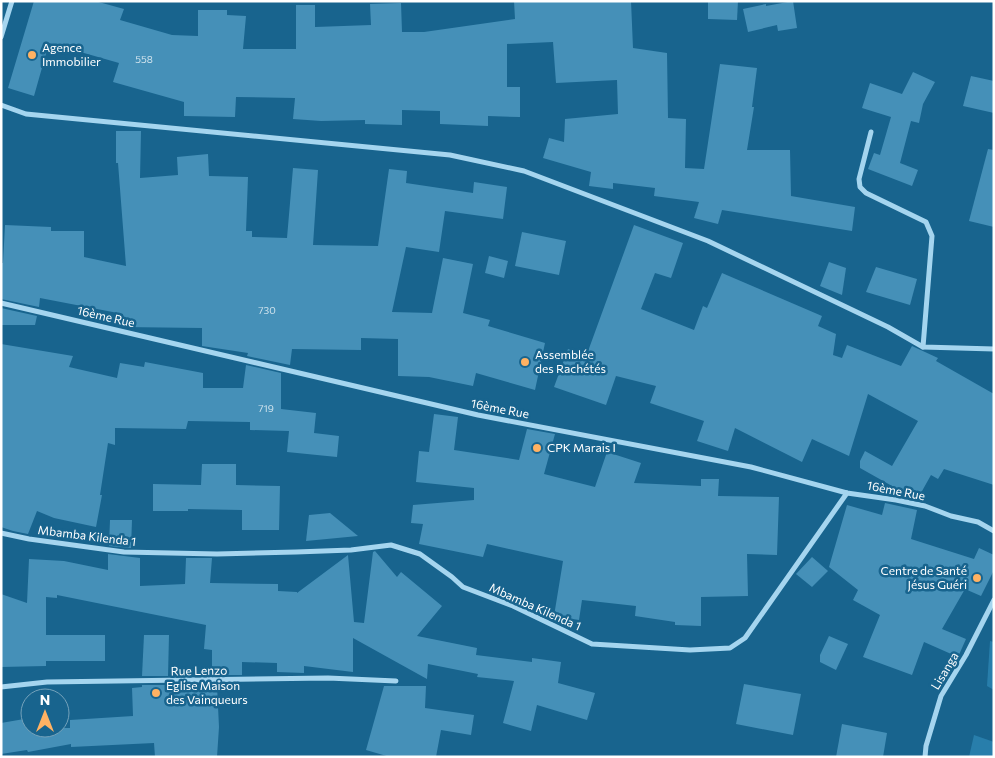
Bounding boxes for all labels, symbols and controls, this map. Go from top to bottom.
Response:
place label: Agence Immobilier [42,40,101,68]
marker: Agence Immobilier [26,49,38,61]
house number: 558 [135,53,153,65]
street label: 16ème Rue [76,303,136,329]
house number: 730 [258,304,276,316]
place label: Assemblée des Rachétés [535,347,606,375]
marker: Assemblée des Rachétés [519,356,531,368]
street label: 16ème Rue [470,396,530,421]
house number: 719 [258,402,274,414]
place label: CPK Marais I [547,440,616,454]
marker: CPK Marais I [531,442,543,454]
street label: 16ème Rue [866,478,926,503]
street label: Mbamba Kilenda 1 [37,522,137,548]
place label: Centre de Santé Jésus Guéri [881,563,967,592]
marker: Centre de Santé Jésus Guéri [971,572,983,584]
street label: Mbamba Kilenda 1 [487,580,583,633]
street label: Lisanga [928,649,961,692]
street label: Rue Lenzo [171,663,227,677]
place label: Eglise Maison des Vainqueurs [166,678,248,706]
marker: Eglise Maison des Vainqueurs [150,687,162,699]
north arrow [20,688,70,738]
text: N [40,691,50,708]

